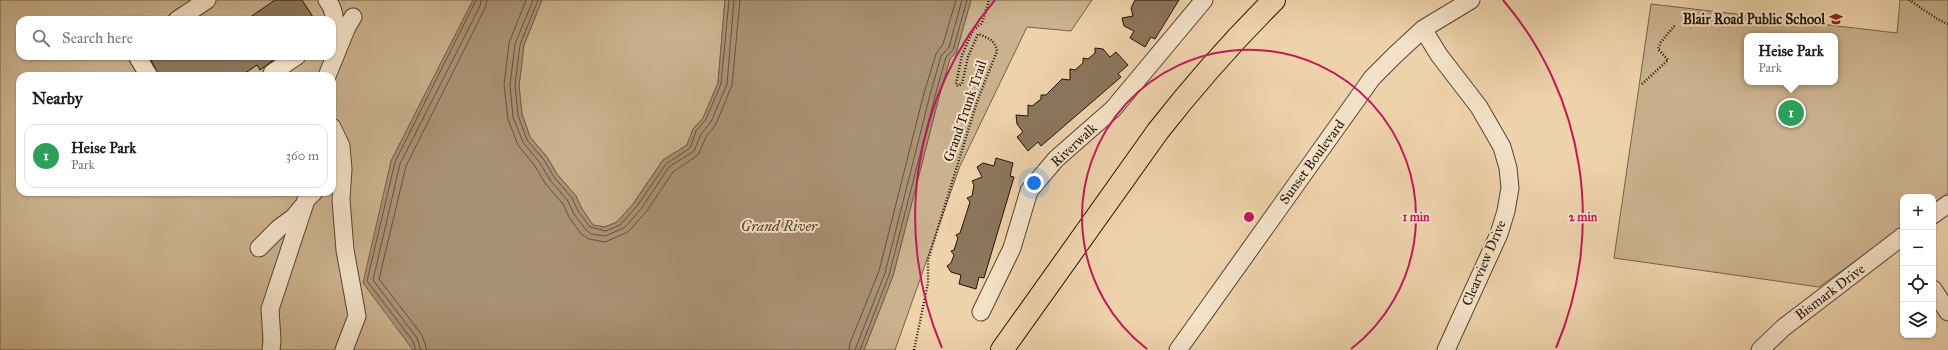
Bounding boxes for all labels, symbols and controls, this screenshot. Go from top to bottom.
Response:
place label: Blair Road Public School [1683,11,1826,28]
school or university icon: Blair Road Public School [1828,11,1844,27]
search box [16,16,336,60]
icon: search [30,27,52,49]
text: Search here [62,29,133,47]
popup [1744,33,1838,85]
text: Heise Park [1758,42,1824,60]
street label: Grand Trunk Trail [940,58,990,164]
text: Park [1758,60,1782,76]
text: Nearby [32,88,83,109]
pin: 1 [1778,98,1804,128]
street label: Sunset Boulevard [1276,116,1348,208]
street label: Riverwalk [1048,119,1101,171]
text: Heise Park [71,139,136,157]
text: 1 [43,148,49,164]
text: 360 m [286,148,319,164]
text: Park [71,157,95,173]
your location [1024,173,1044,193]
map controls [1900,194,1936,338]
button: + [1900,194,1936,230]
centre of rings [1242,210,1256,224]
text: 1 min [1402,210,1430,224]
text: 2 min [1569,210,1598,224]
water label: Grand River [741,217,818,235]
street label: Clearview Drive [1458,217,1510,308]
button: − [1900,230,1936,266]
street label: Bismark Drive [1792,260,1868,324]
button: locate [1900,266,1936,302]
button: layers [1900,302,1936,338]

